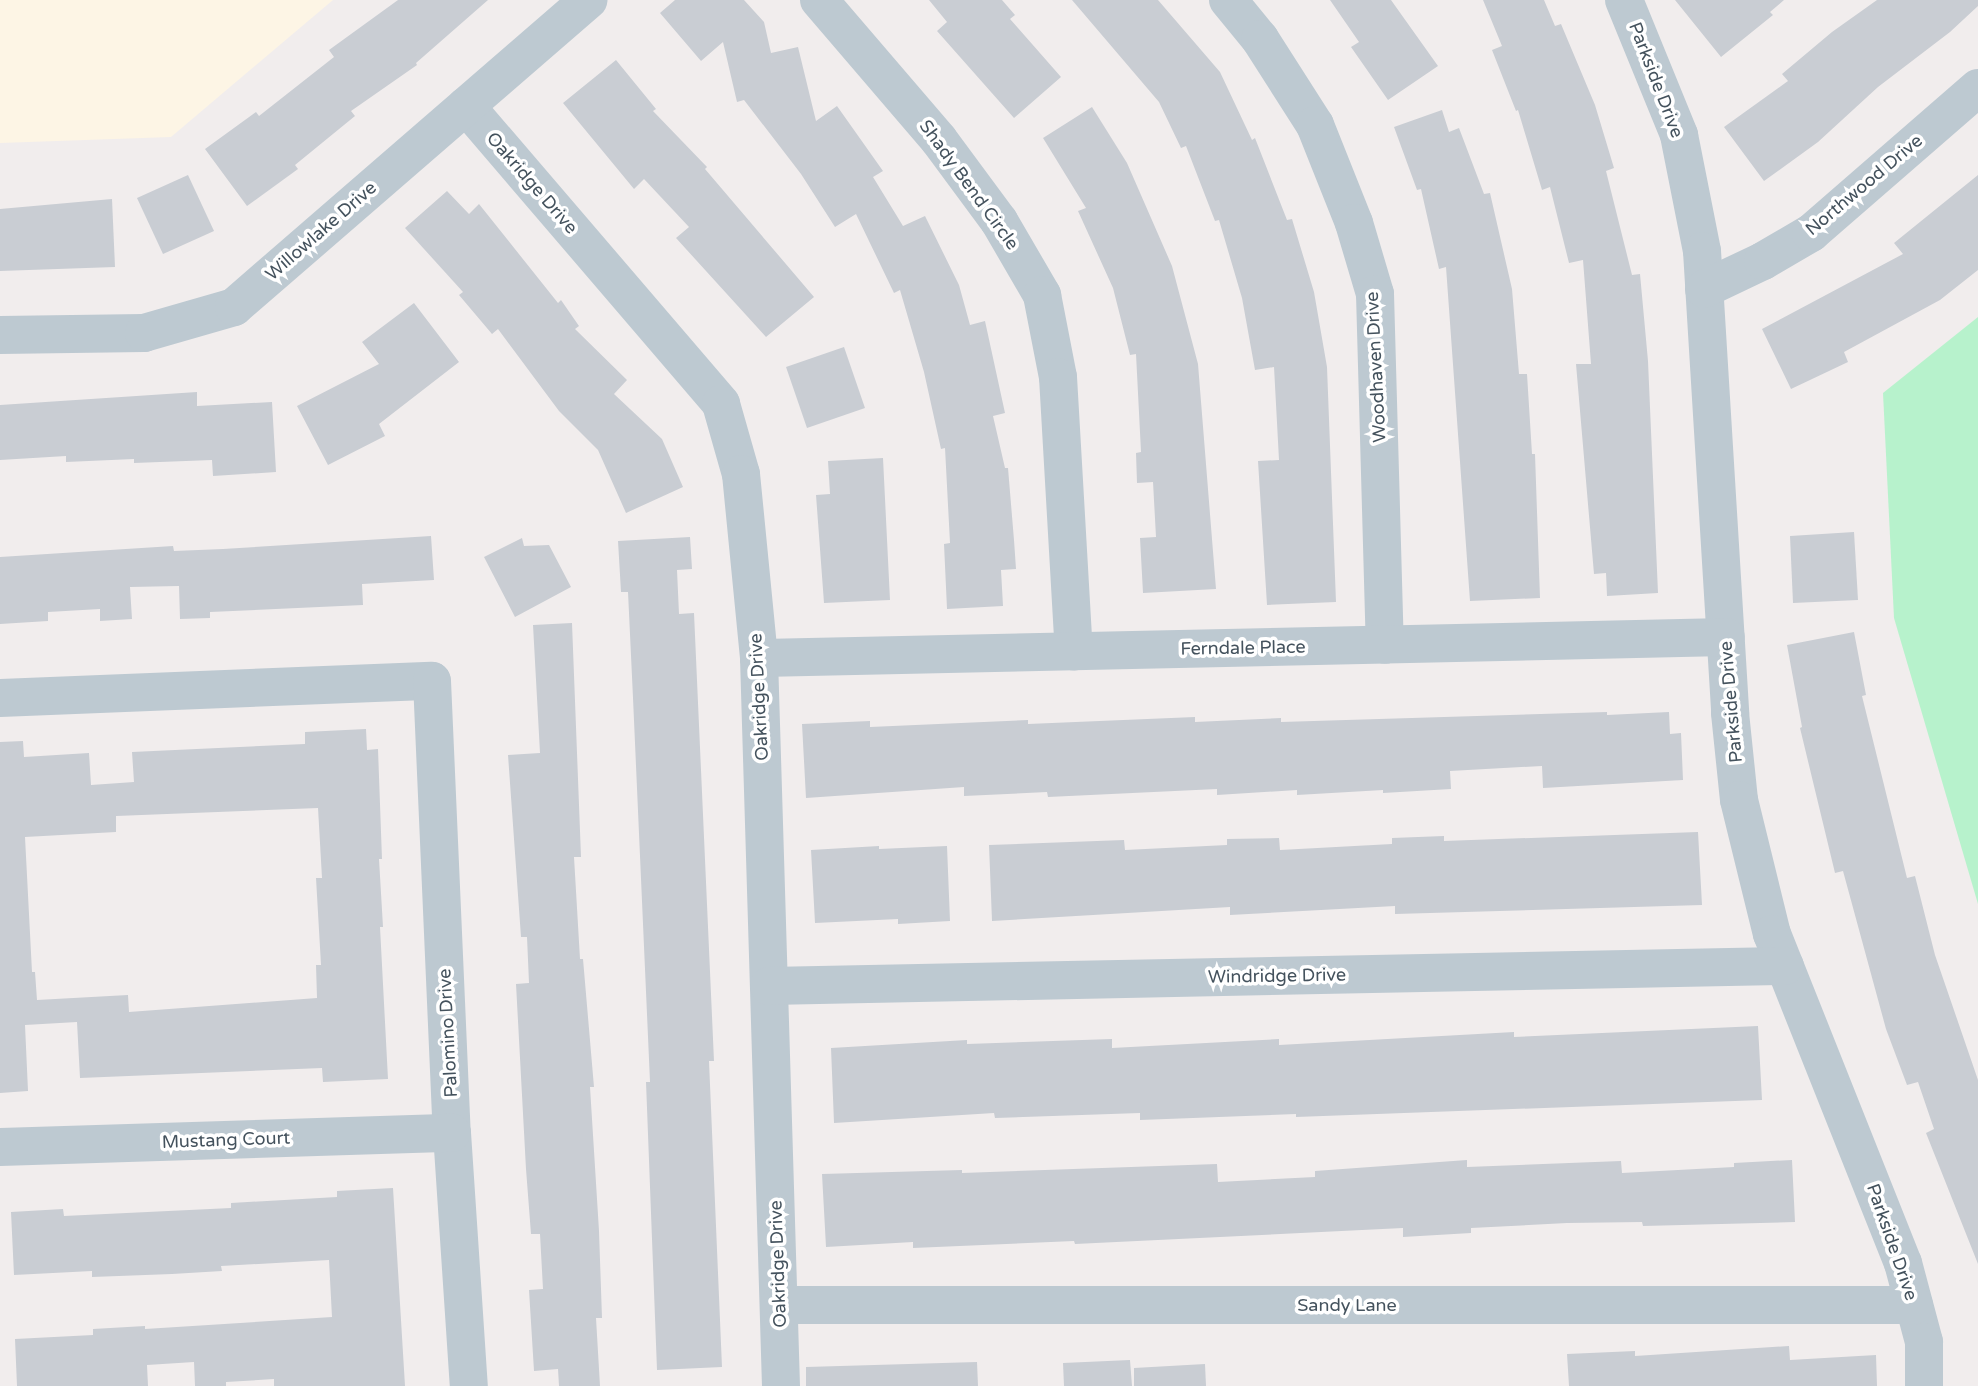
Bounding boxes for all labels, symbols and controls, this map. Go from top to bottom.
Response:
street label: Parkside Drive [1624,19,1688,141]
street label: Shady Bend Circle [915,116,1023,254]
street label: Oakridge Drive [482,128,582,238]
street label: Northwood Drive [1801,130,1927,240]
street label: Willowlake Drive [261,177,381,285]
street label: Woodhaven Drive [1361,291,1391,443]
street label: Oakridge Drive [745,633,773,761]
street label: Ferndale Place [1180,636,1306,660]
street label: Parkside Drive [1715,640,1747,764]
street label: Windridge Drive [1208,964,1346,988]
street label: Palomino Drive [434,968,462,1098]
street label: Mustang Court [161,1127,291,1153]
street label: Parkside Drive [1862,1181,1922,1303]
street label: Oakridge Drive [765,1200,791,1328]
street label: Sandy Lane [1297,1294,1397,1316]

